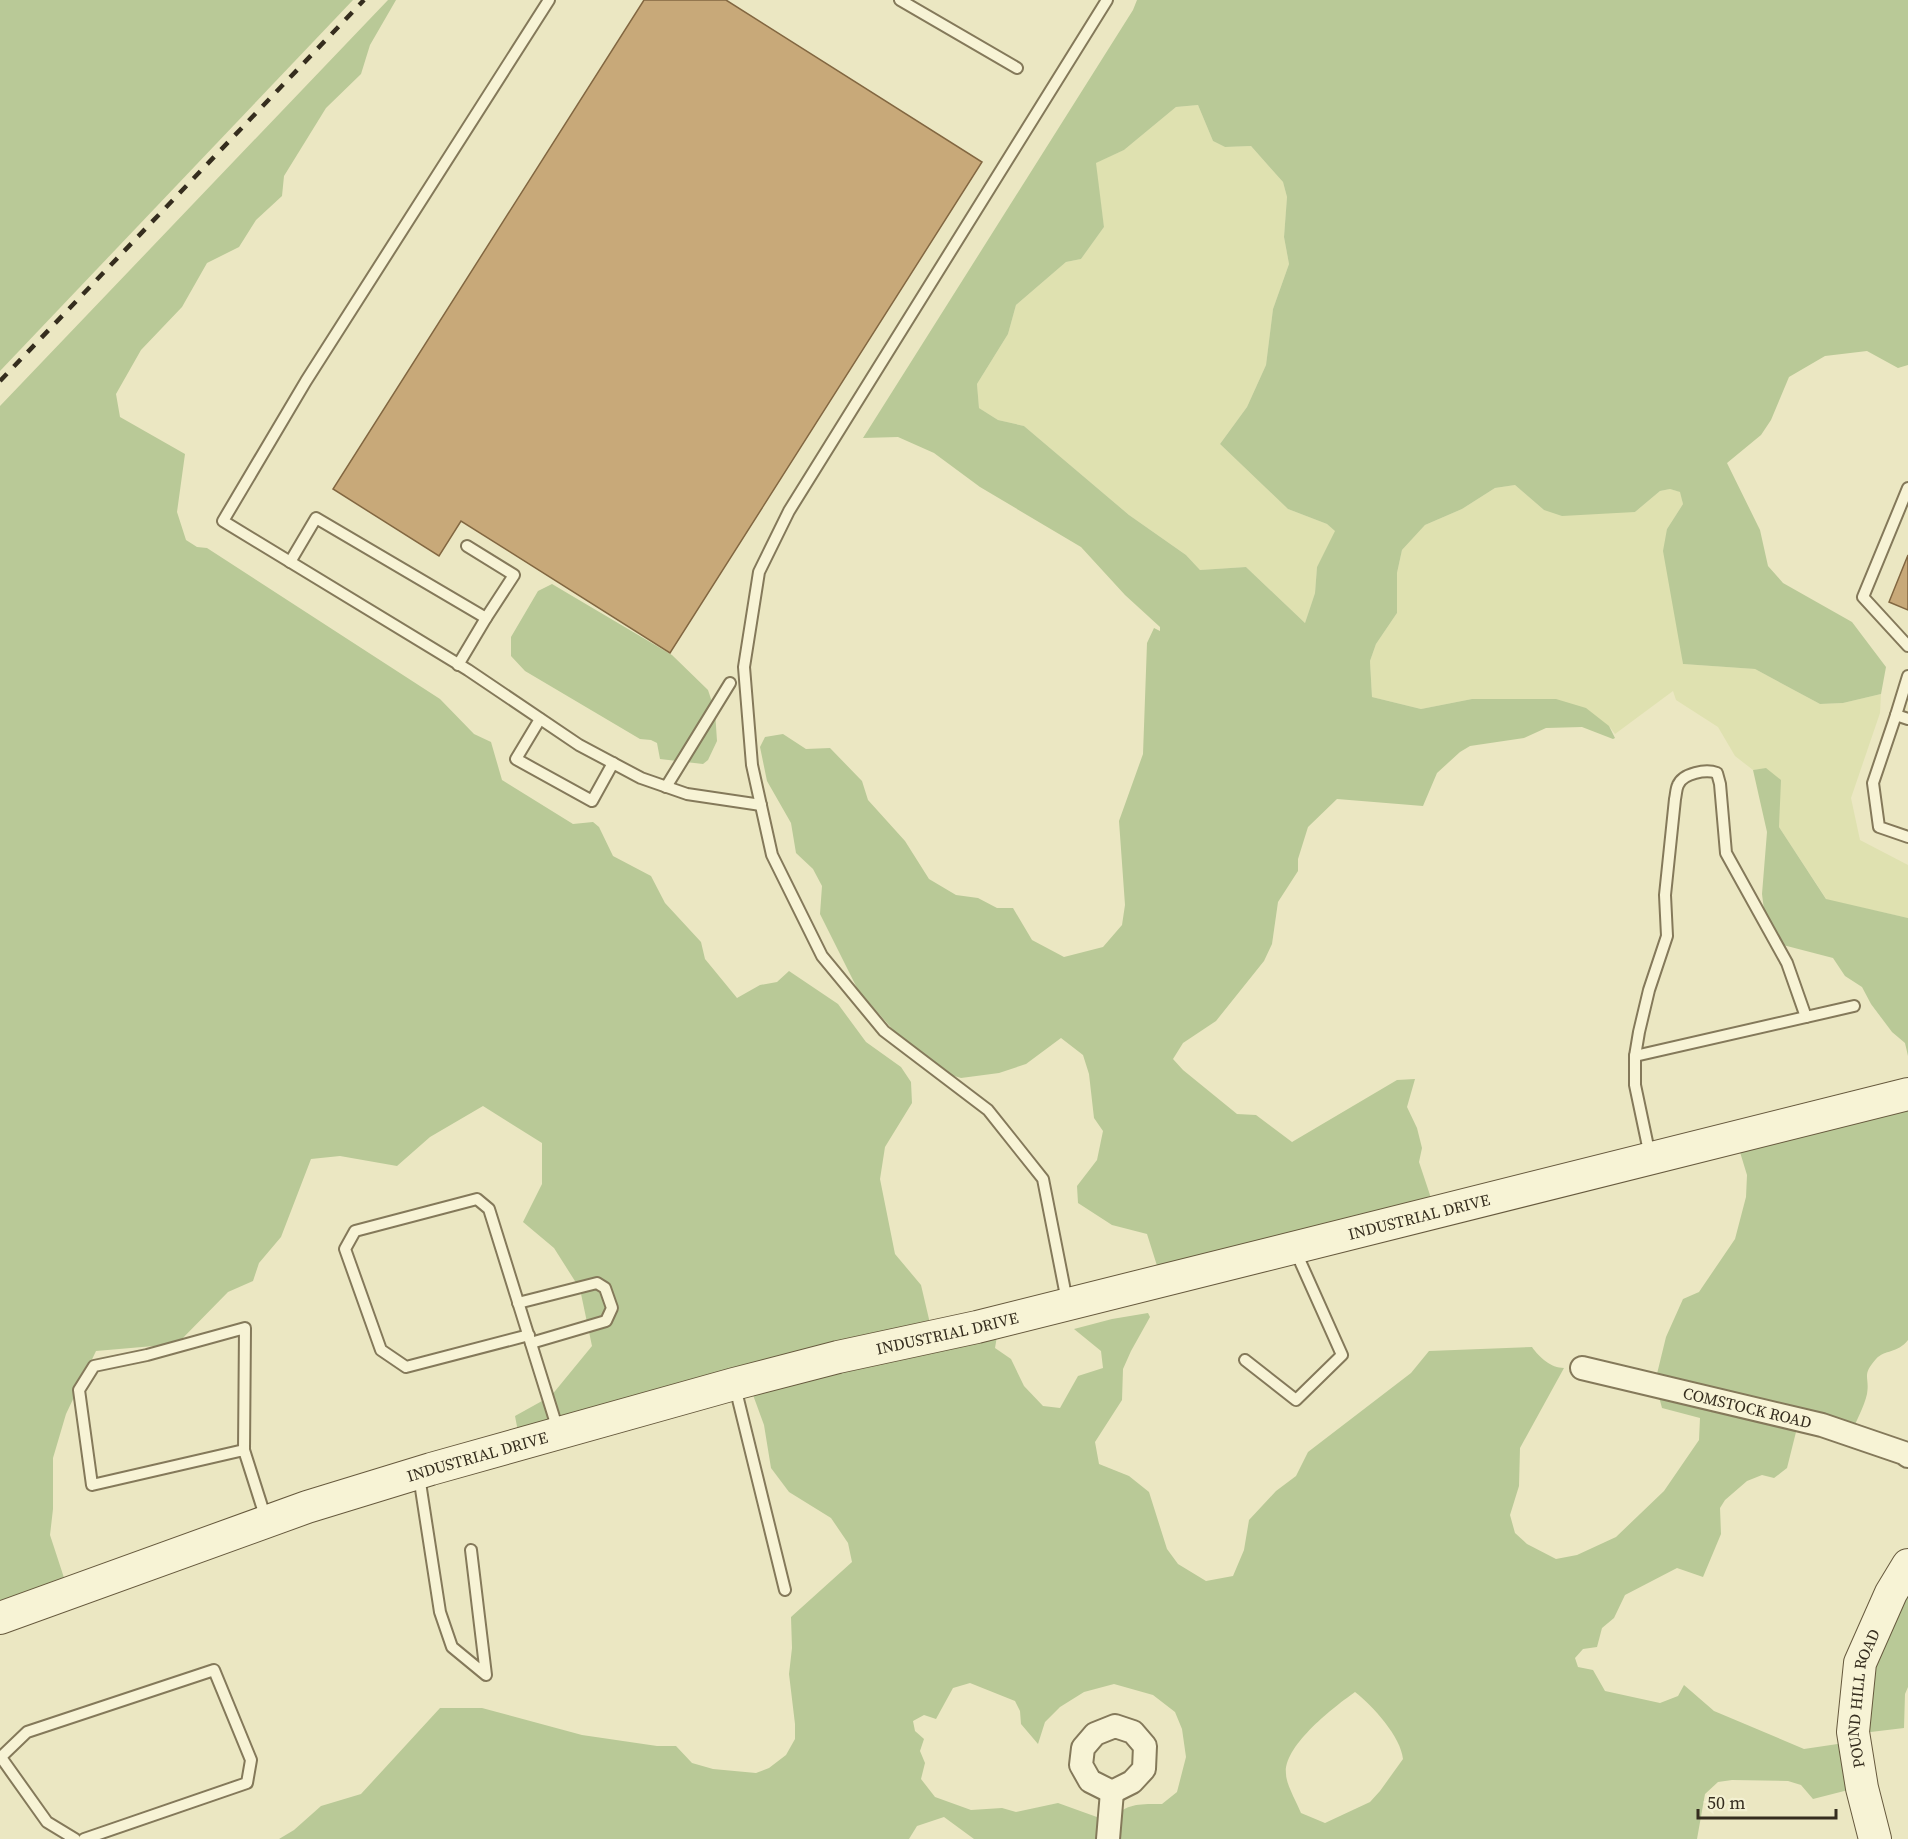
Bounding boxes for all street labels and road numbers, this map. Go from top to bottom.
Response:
street label: INDUSTRIAL DRIVE [1346,1188,1492,1245]
street label: INDUSTRIAL DRIVE [874,1306,1021,1360]
street label: COMSTOCK ROAD [1681,1381,1814,1433]
street label: INDUSTRIAL DRIVE [404,1426,550,1487]
street label: POUND HILL ROAD [1842,1625,1885,1770]

